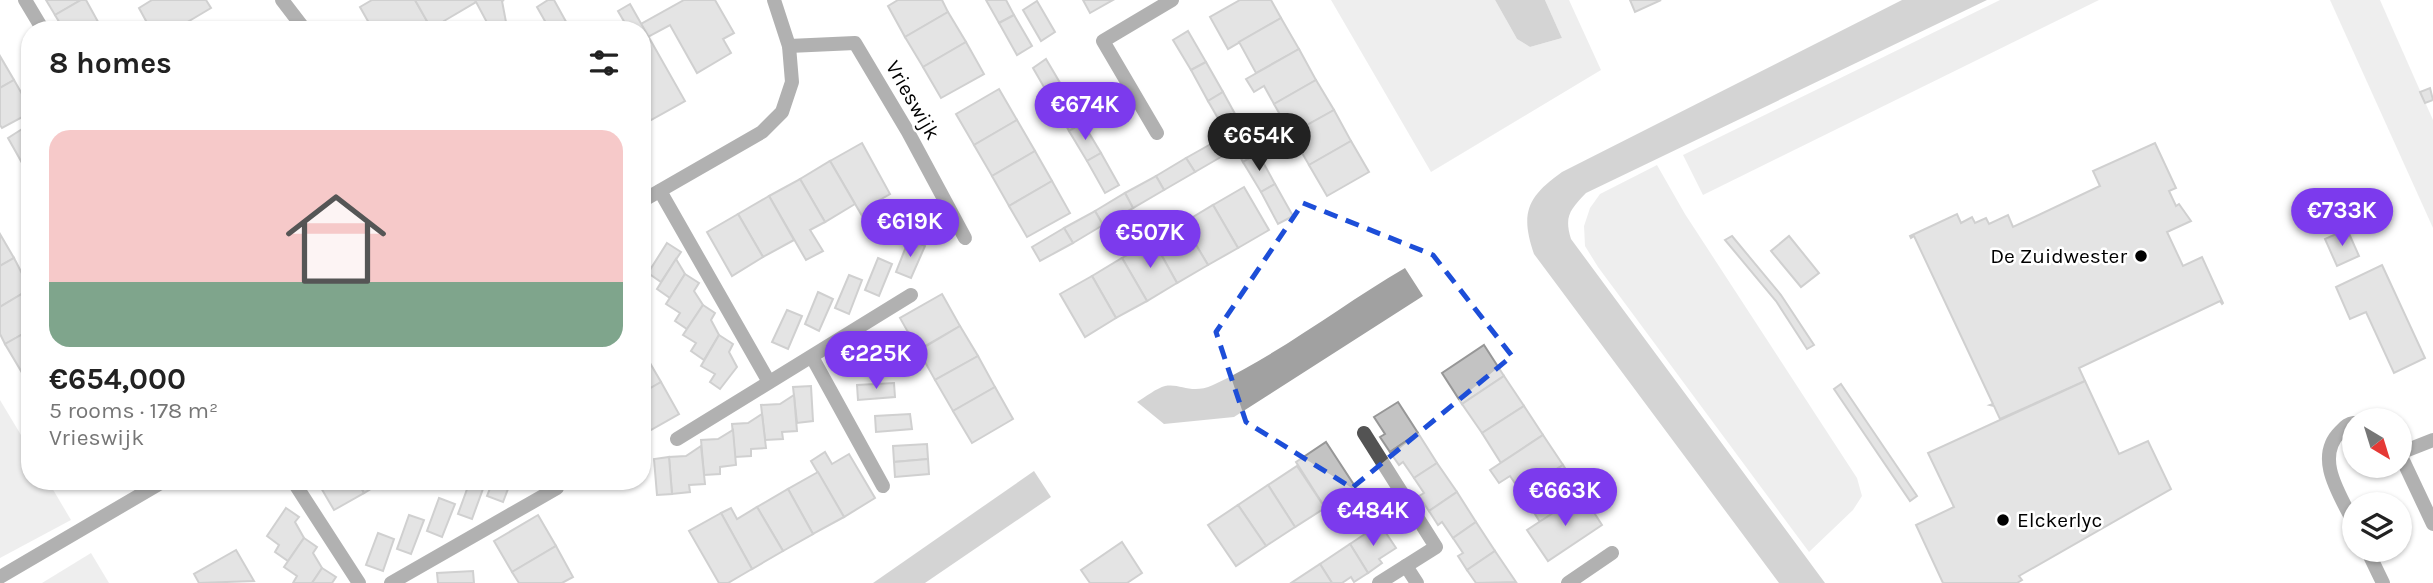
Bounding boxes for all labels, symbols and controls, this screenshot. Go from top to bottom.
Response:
icon: filters [585,44,623,82]
text: 8 homes [49,45,172,81]
street label: Vrieswijk [881,56,945,144]
pin: €674K [1036,82,1134,142]
text: €674K [1051,91,1119,118]
pin: €654K [1210,114,1308,173]
text: €654K [1224,122,1294,149]
icon: home [273,176,399,302]
pin: €733K [2293,188,2391,248]
text: €733K [2307,197,2377,224]
pin: €619K [861,200,959,259]
text: €619K [877,208,943,235]
pin: €507K [1101,210,1199,270]
text: €507K [1116,219,1185,246]
place label: De Zuidwester [1990,244,2127,268]
marker: De Zuidwester [2133,248,2149,264]
pin: €225K [827,332,925,391]
text: €225K [841,340,911,367]
text: €654,000 [49,361,186,397]
text: 5 rooms · 178 m² [49,397,218,424]
north arrow [2342,408,2412,478]
map controls [2342,408,2412,562]
text: Vrieswijk [49,424,144,451]
pin: €663K [1516,468,1614,528]
text: €663K [1529,477,1601,504]
pin: €484K [1324,489,1422,548]
button: layers [2342,492,2412,562]
text: €484K [1337,497,1409,524]
place label: Elckerlyc [2017,508,2102,532]
marker: Elckerlyc [1995,512,2011,528]

